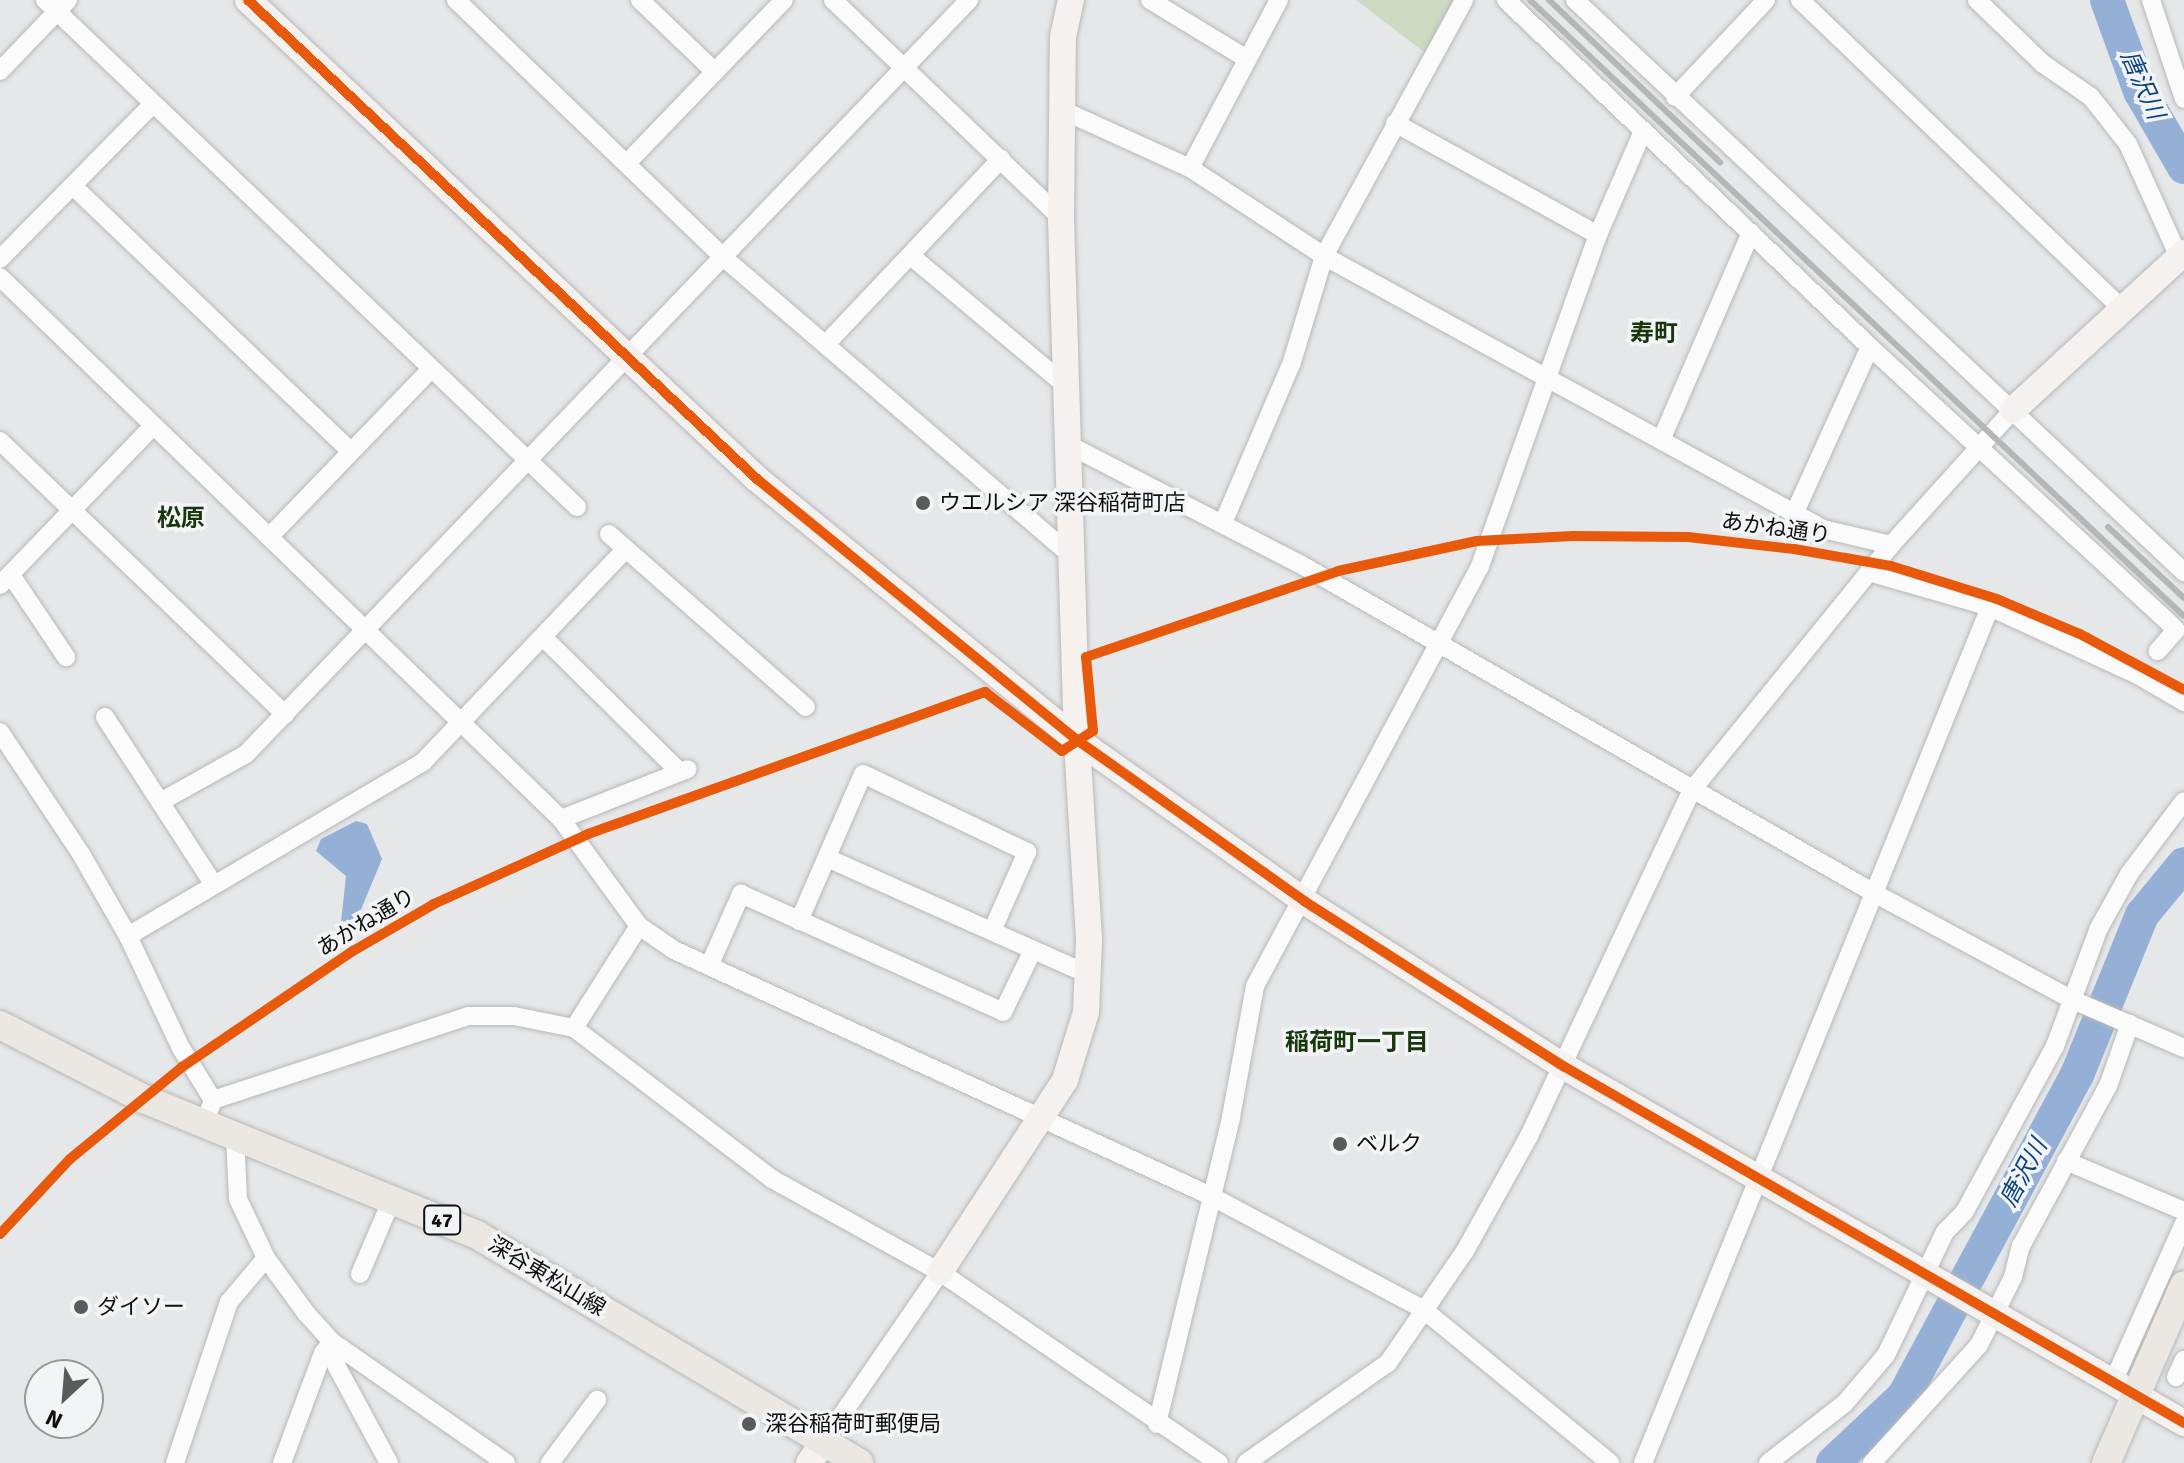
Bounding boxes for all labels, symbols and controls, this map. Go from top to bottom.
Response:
water label: 唐沢川 [2114,46,2170,124]
district label: 寿町 [1630,320,1678,348]
place label: ウエルシア 深谷稲荷町店 [939,490,1186,516]
marker: ウエルシア 深谷稲荷町店 [914,494,932,512]
district label: 松原 [157,505,205,533]
street label: あかね通り [1720,507,1832,549]
street label: あかね通り [312,882,420,962]
district label: 稲荷町一丁目 [1285,1029,1429,1057]
place label: ベルク [1356,1131,1422,1157]
water label: 唐沢川 [1994,1134,2054,1212]
marker: ベルク [1331,1135,1349,1153]
road number: 47 [422,1204,462,1236]
street label: 深谷東松山線 [484,1231,610,1321]
place label: ダイソー [97,1294,185,1320]
marker: ダイソー [72,1298,90,1316]
north arrow [24,1359,104,1439]
text: N [41,1404,67,1435]
place label: 深谷稲荷町郵便局 [765,1411,941,1437]
marker: 深谷稲荷町郵便局 [740,1415,758,1433]

